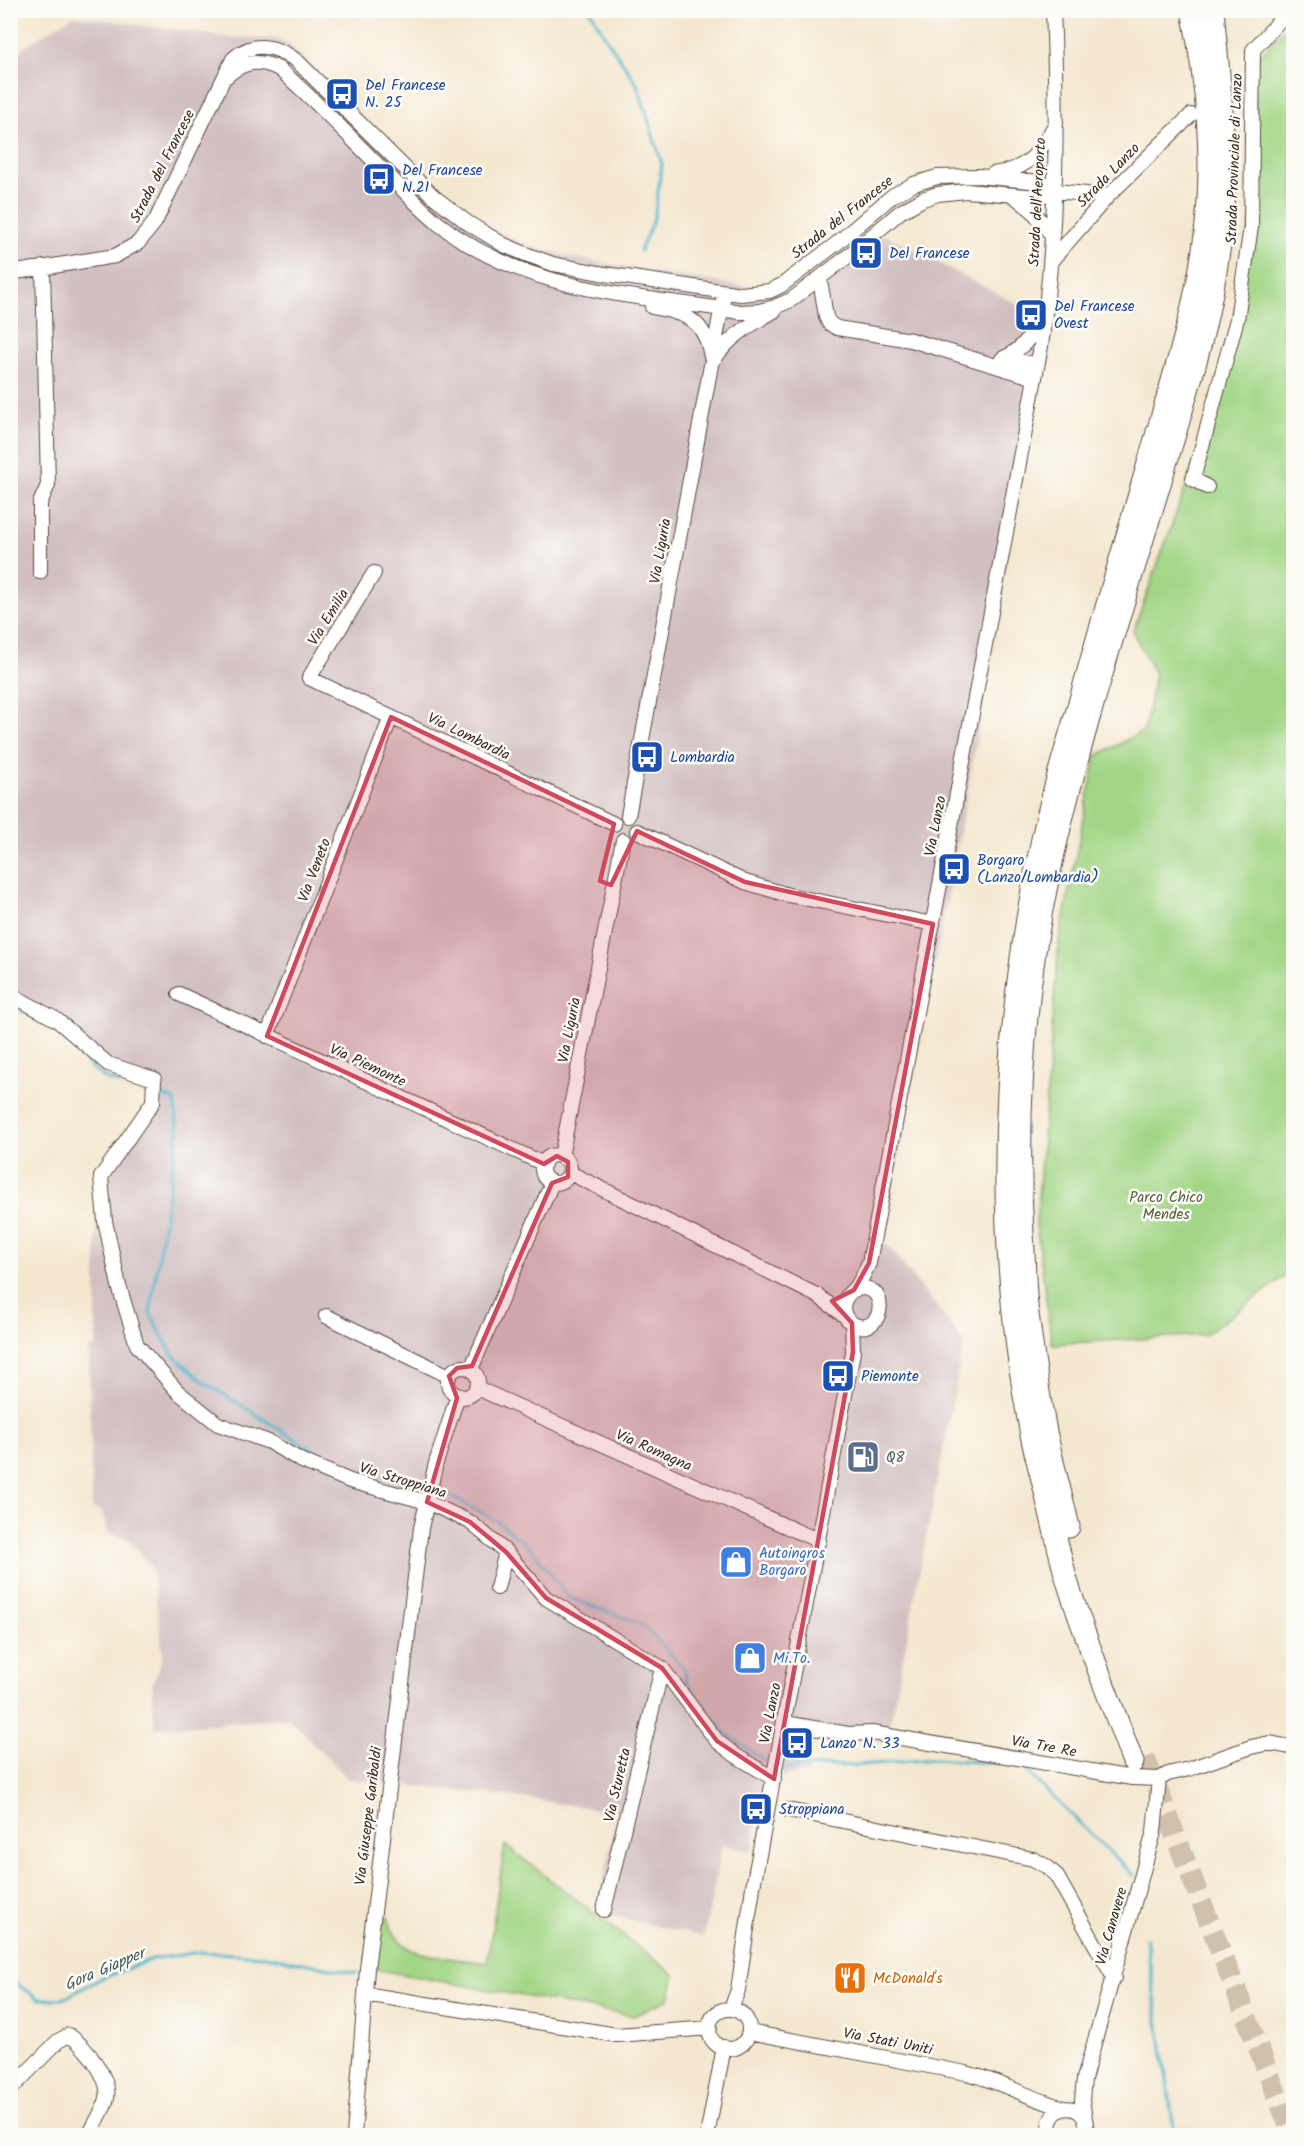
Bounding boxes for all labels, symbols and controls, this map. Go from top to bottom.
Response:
street label: Strada Provinciale di Lanzo [1220,73,1250,245]
place label: Del Francese N. 25 [365,74,446,115]
bus stop icon: Del Francese N. 25 [324,76,360,112]
street label: Strada del Francese [124,105,202,227]
street label: Strada dell'Aeroporto [1023,137,1053,267]
street label: Strada Lanzo [1071,137,1146,214]
place label: Del Francese N.21 [402,159,483,200]
bus stop icon: Del Francese N.21 [361,161,397,197]
street label: Strada del Francese [786,170,899,266]
bus stop icon: Del Francese [848,235,884,271]
place label: Del Francese [889,242,970,266]
place label: Del Francese Ovest [1054,295,1135,336]
bus stop icon: Del Francese Ovest [1013,297,1049,333]
street label: Via Liguria [643,516,679,586]
street label: Via Emilia [302,584,356,651]
street label: Via Lombardia [423,706,514,767]
bus stop icon: Lombardia [629,739,665,775]
place label: Lombardia [670,746,735,770]
street label: Via Lanzo [918,794,954,859]
street label: Via Veneto [292,835,338,906]
place label: Borgaro (Lanzo/Lombardia) [977,849,1099,890]
bus stop icon: Borgaro (Lanzo/Lombardia) [936,851,972,887]
street label: Via Liguria [552,995,588,1065]
street label: Via Piemonte [325,1038,410,1094]
park label: Parco Chico Mendes [1129,1186,1203,1227]
bus stop icon: Piemonte [820,1358,856,1394]
place label: Piemonte [861,1365,919,1389]
street label: Via Romagna [612,1423,696,1478]
fuel station icon: Q8 [845,1439,881,1475]
place label: Q8 [886,1446,906,1470]
street label: Via Stroppiana [356,1456,449,1506]
place label: Autoingros Borgaro [759,1542,825,1583]
shop icon: Autoingros Borgaro [718,1544,754,1580]
shop icon: Mi.To. [732,1640,768,1676]
place label: Mi.To. [773,1647,810,1671]
street label: Via Lanzo [753,1681,789,1746]
bus stop icon: Lanzo N. 33 [779,1725,815,1761]
street label: Via Tre Re [1009,1729,1079,1765]
place label: Lanzo N. 33 [820,1732,900,1756]
street label: Via Giuseppe Garibaldi [349,1744,390,1887]
street label: Via Sturetta [598,1746,638,1825]
bus stop icon: Stroppiana [738,1791,774,1827]
place label: Stroppiana [779,1798,845,1822]
street label: Via Canavere [1089,1884,1135,1968]
water label: Gora Giapper [61,1940,152,1998]
restaurant icon: McDonald's [832,1960,868,1996]
place label: McDonald's [873,1967,943,1991]
street label: Via Stati Uniti [841,2022,936,2063]

